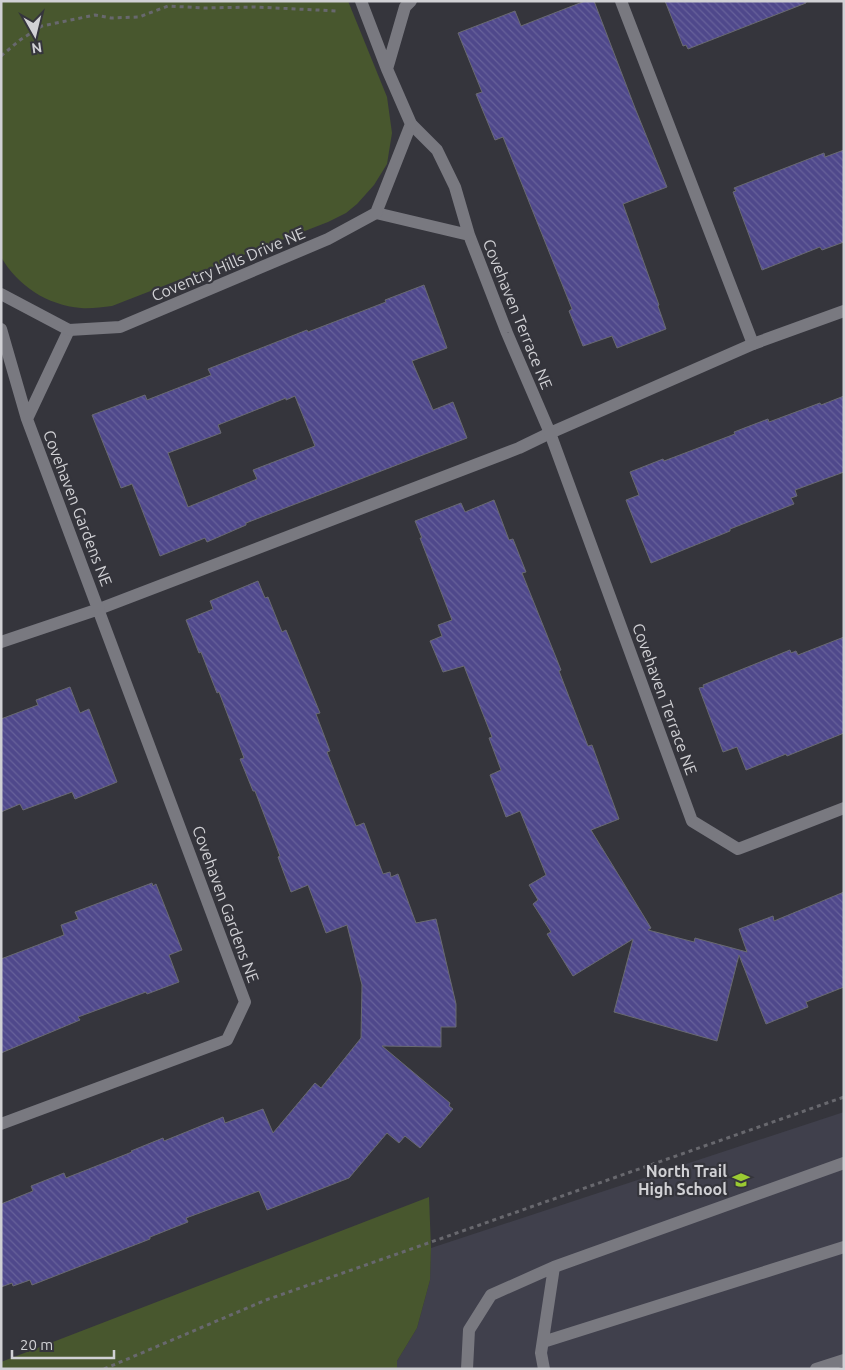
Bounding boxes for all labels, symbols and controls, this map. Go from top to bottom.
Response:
north arrow [10,10,60,60]
text: N [31,39,43,57]
street label: Coventry Hills Drive NE [149,223,307,304]
street label: Covehaven Terrace NE [480,236,556,392]
street label: Covehaven Gardens NE [40,427,116,589]
street label: Covehaven Terrace NE [629,621,701,777]
street label: Covehaven Gardens NE [189,823,263,985]
place label: North Trail High School [638,1162,727,1198]
school or university icon: North Trail High School [731,1170,751,1190]
scale bar [12,1328,115,1360]
text: 20 m [20,1336,53,1353]

